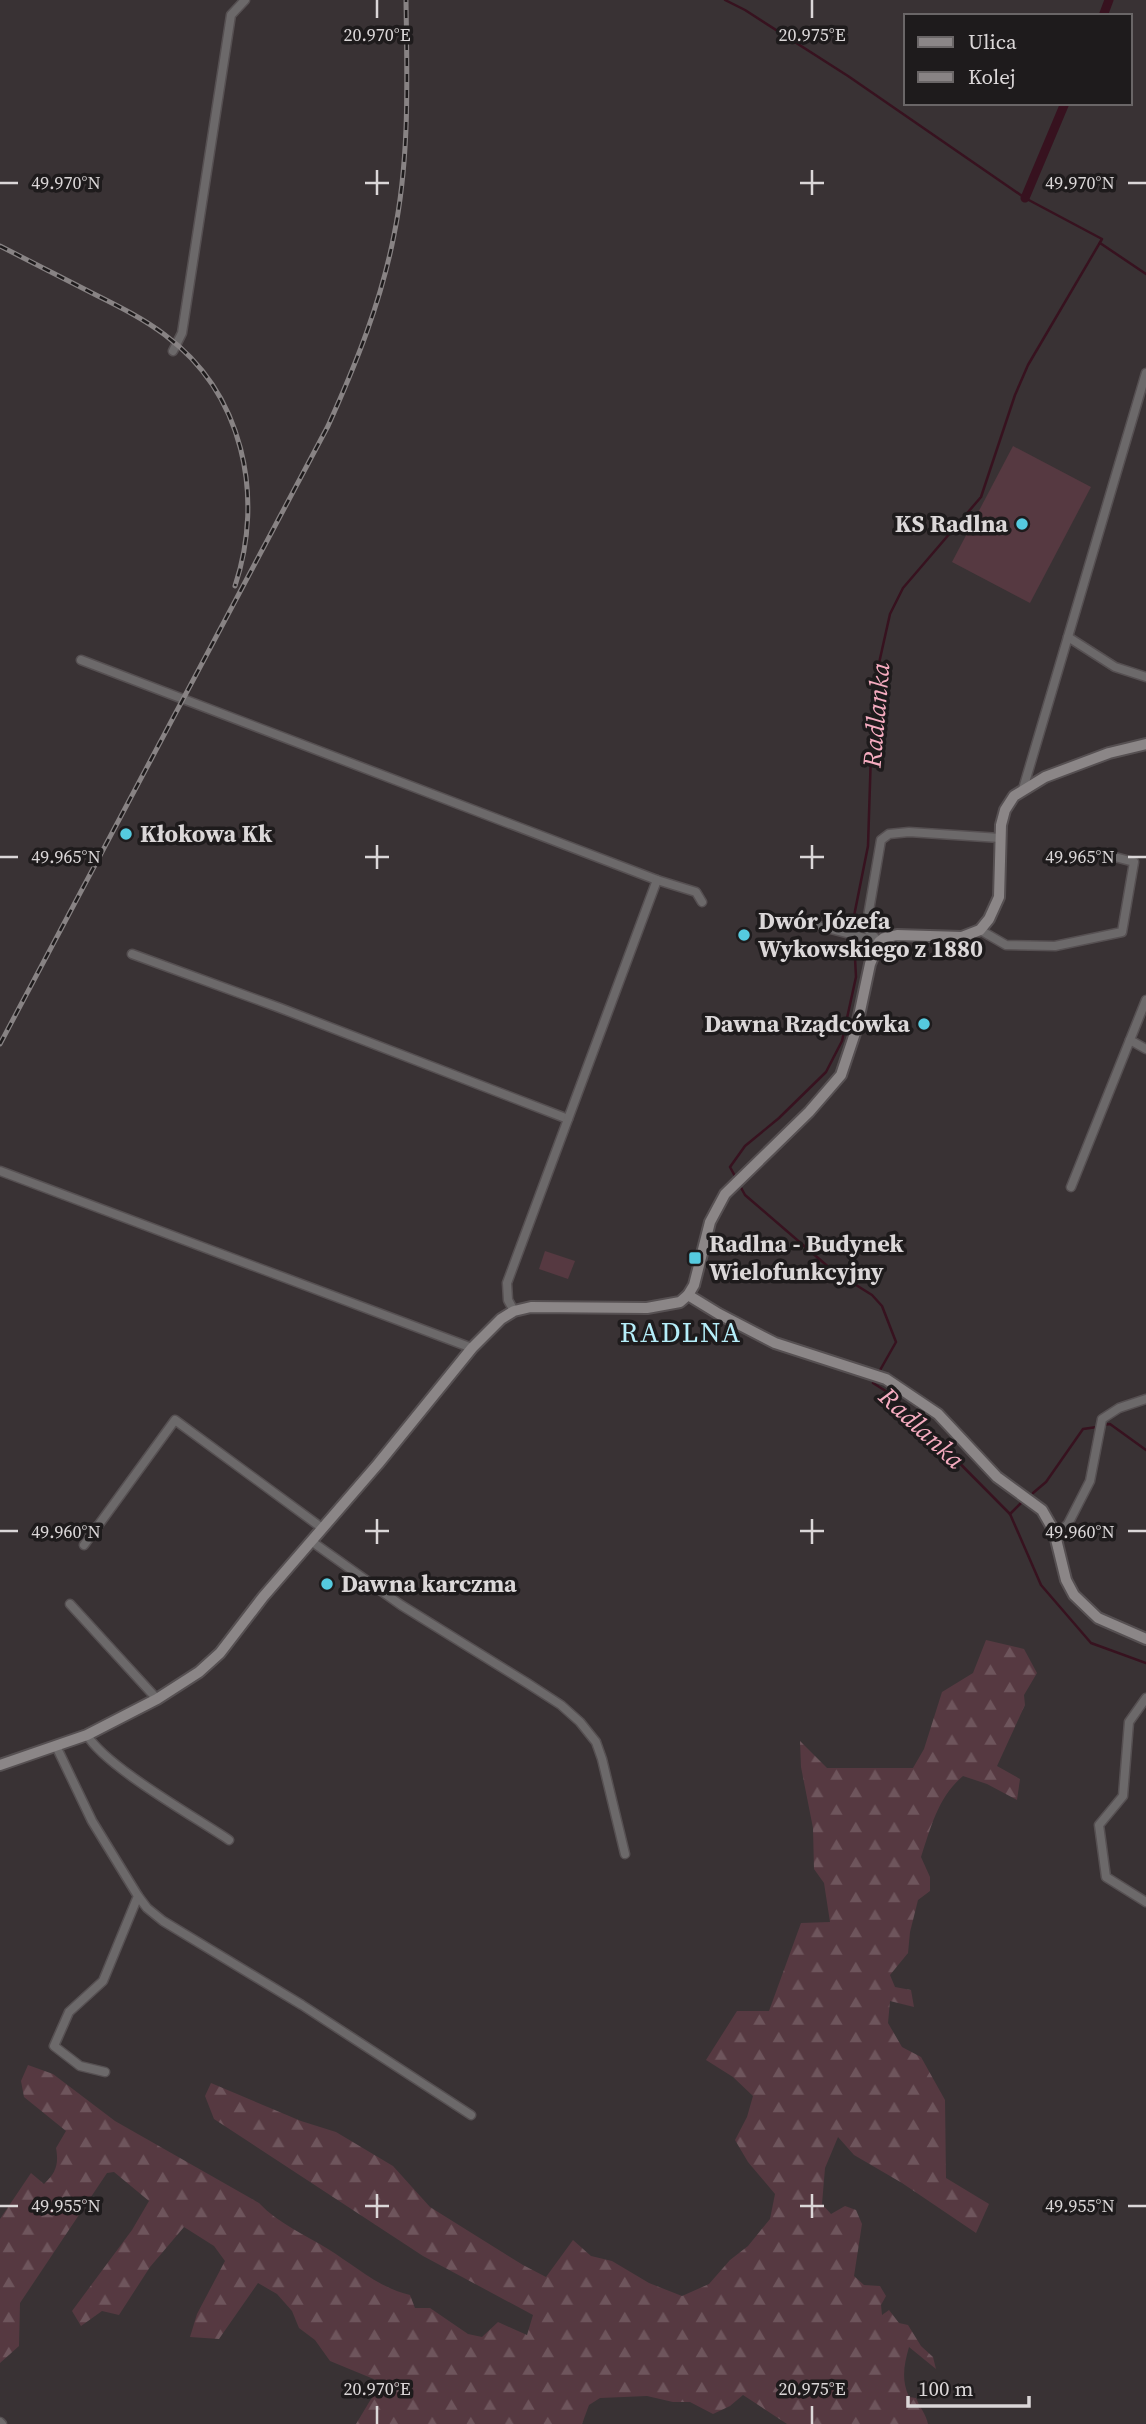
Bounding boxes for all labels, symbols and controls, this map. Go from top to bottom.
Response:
legend [904,14,1132,105]
text: 20.970°E [343,22,411,47]
text: 20.975°E [778,22,846,47]
text: Ulica [968,27,1017,56]
text: Kolej [968,62,1016,91]
text: 49.970°N [31,170,101,195]
text: 49.970°N [1045,170,1115,195]
place label: KS Radlna [895,507,1008,540]
marker: KS Radlna [1014,516,1030,532]
water label: Radlanka [853,661,899,770]
place label: Kłokowa Kk [140,817,273,850]
marker: Kłokowa Kk [118,826,134,842]
text: 49.965°N [31,844,101,869]
text: 49.965°N [1045,844,1115,869]
place label: Dwór Józefa Wykowskiego z 1880 [758,904,983,965]
marker: Dwór Józefa Wykowskiego z 1880 [736,927,752,943]
place label: Dawna Rządcówka [704,1007,910,1040]
marker: Dawna Rządcówka [916,1016,932,1032]
place label: Radlna - Budynek Wielofunkcyjny [709,1227,904,1288]
marker: Radlna - Budynek Wielofunkcyjny [687,1250,703,1266]
district label: RADLNA [620,1313,742,1351]
water label: Radlanka [870,1378,973,1477]
text: 49.960°N [31,1519,101,1544]
text: 49.960°N [1045,1519,1115,1544]
place label: Dawna karczma [341,1567,517,1600]
marker: Dawna karczma [319,1576,335,1592]
text: 49.955°N [31,2193,101,2218]
text: 49.955°N [1045,2193,1115,2218]
scale bar [908,2364,1029,2408]
text: 100 m [918,2374,973,2403]
text: 20.970°E [343,2376,411,2401]
text: 20.975°E [778,2376,846,2401]

